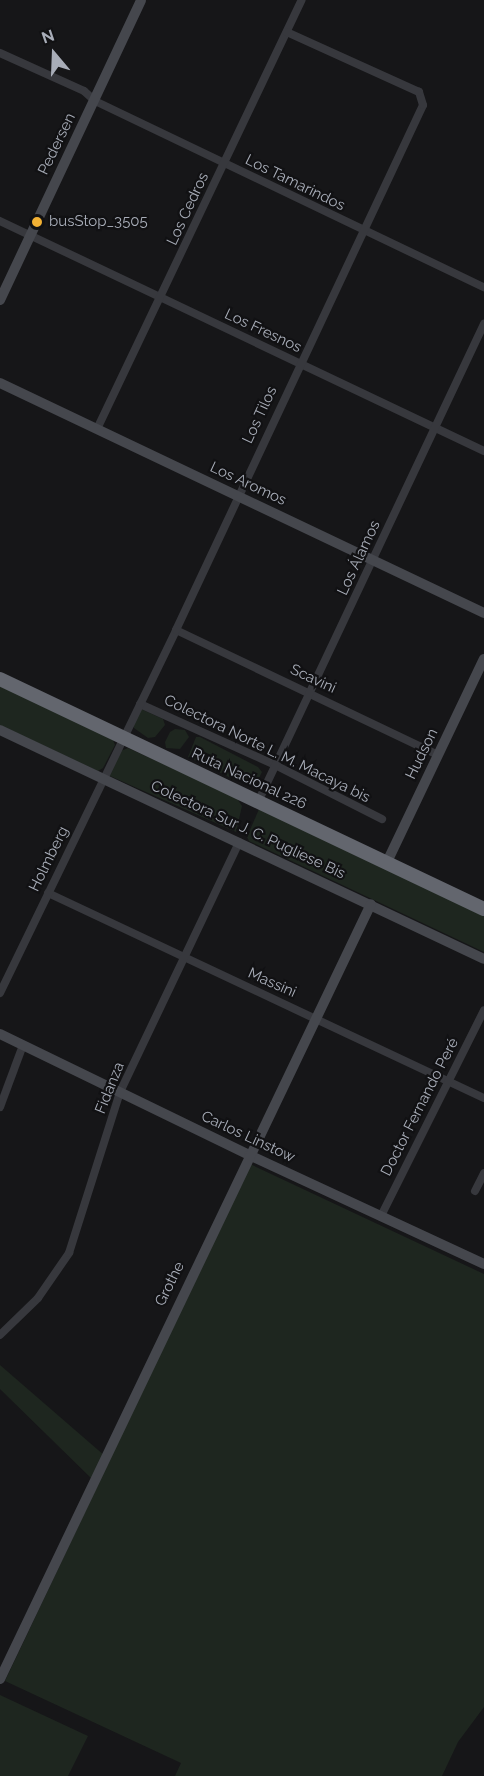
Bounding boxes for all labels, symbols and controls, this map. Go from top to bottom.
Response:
north arrow [24,24,84,84]
text: N [39,26,57,47]
street label: Pedersen [34,110,80,178]
street label: Los Tamarindos [242,151,348,215]
street label: Los Cedros [163,170,213,248]
place label: busStop_3505 [49,213,148,231]
marker: busStop_3505 [30,215,44,229]
street label: Los Fresnos [222,305,304,357]
street label: Los Tilos [239,383,281,447]
street label: Los Aromos [207,458,289,510]
street label: Los Álamos [334,518,384,598]
street label: Scavini [287,661,339,697]
street label: Colectora Norte L. M. Macaya bis [161,691,373,807]
street label: Hudson [402,726,442,782]
street label: Ruta Nacional 226 [188,744,310,814]
street label: Colectora Sur J. C. Pugliese Bis [148,777,348,883]
street label: Holmberg [26,824,72,894]
street label: Massini [245,964,299,1002]
street label: Doctor Fernando Peré [377,1035,463,1179]
street label: Fidanza [92,1060,128,1116]
street label: Carlos Linstow [198,1107,298,1167]
street label: Grothe [152,1259,188,1309]

